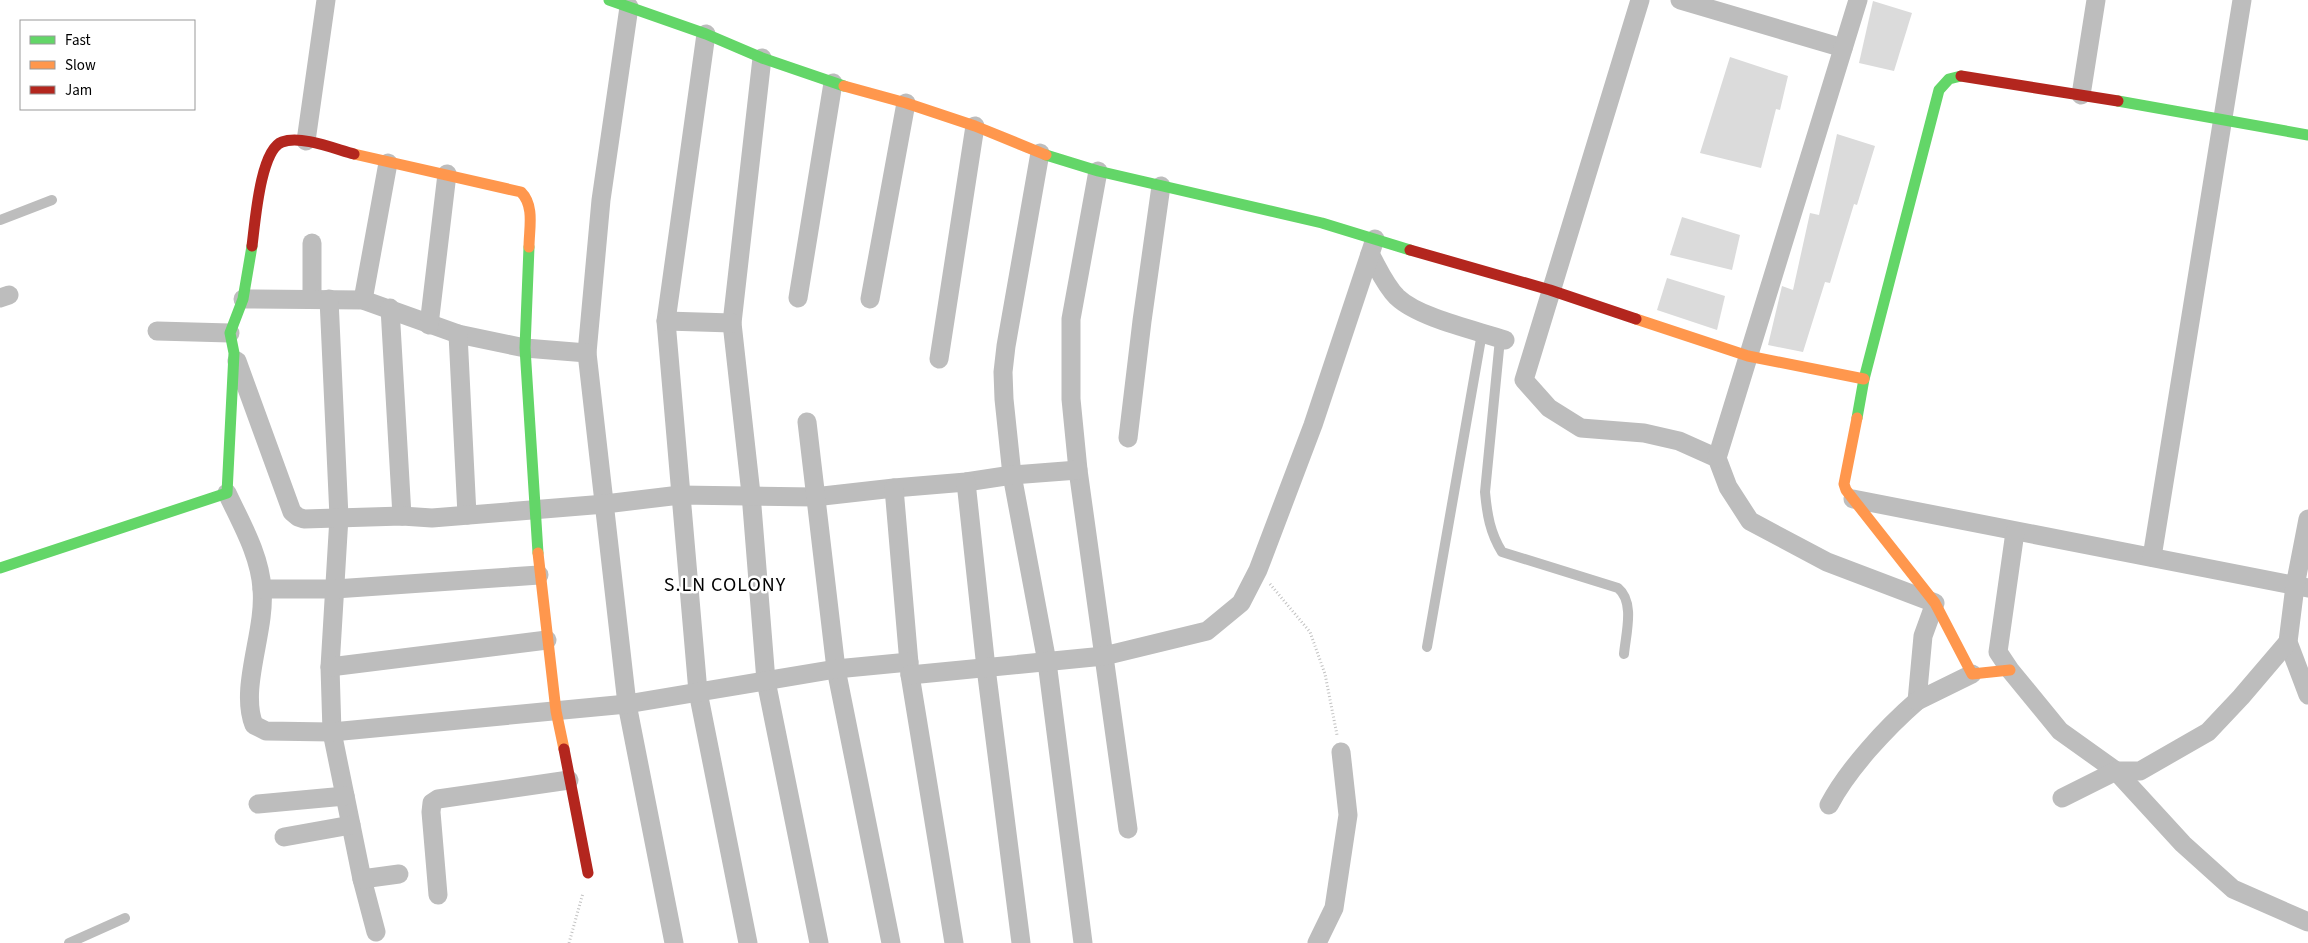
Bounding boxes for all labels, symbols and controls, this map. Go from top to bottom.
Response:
legend [20,20,195,110]
text: Fast [65,30,91,51]
text: Slow [65,55,96,76]
text: Jam [65,80,92,101]
district label: S.LN COLONY [664,571,786,599]

